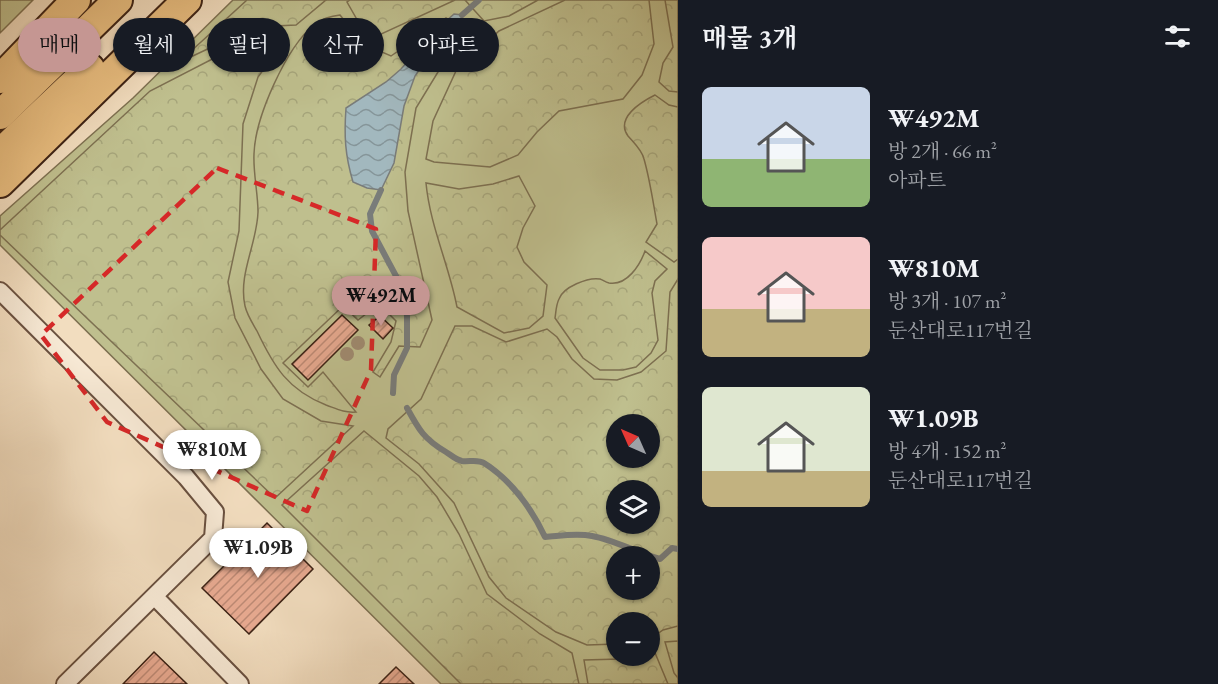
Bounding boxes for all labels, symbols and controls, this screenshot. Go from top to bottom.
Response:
chip: 매매 [18,18,101,72]
chip: 월세 [113,18,195,72]
chip: 필터 [207,18,290,72]
chip: 신규 [302,18,384,72]
chip: 아파트 [396,18,499,72]
icon: filters [1161,20,1194,53]
text: 매물 3개 [702,21,797,55]
text: ₩492M [888,101,980,135]
icon: home [750,111,822,183]
text: 방 2개 · 66 m² [888,138,997,164]
text: 아파트 [888,167,946,193]
text: ₩810M [888,251,980,285]
icon: home [750,261,822,333]
pin: ₩492M [339,276,423,327]
text: ₩492M [346,282,416,308]
text: 방 3개 · 107 m² [888,288,1007,314]
text: 둔산대로117번길 [888,317,1033,343]
text: ₩1.09B [888,401,978,435]
icon: home [750,411,822,483]
north arrow [606,414,660,468]
map controls [606,414,660,666]
pin: ₩810M [170,430,254,481]
text: ₩810M [177,436,247,462]
text: 방 4개 · 152 m² [888,438,1007,464]
text: 둔산대로117번길 [888,467,1033,493]
button: layers [606,480,660,534]
pin: ₩1.09B [209,528,307,579]
text: ₩1.09B [223,534,293,560]
button: + [606,546,660,600]
button: − [606,612,660,666]

